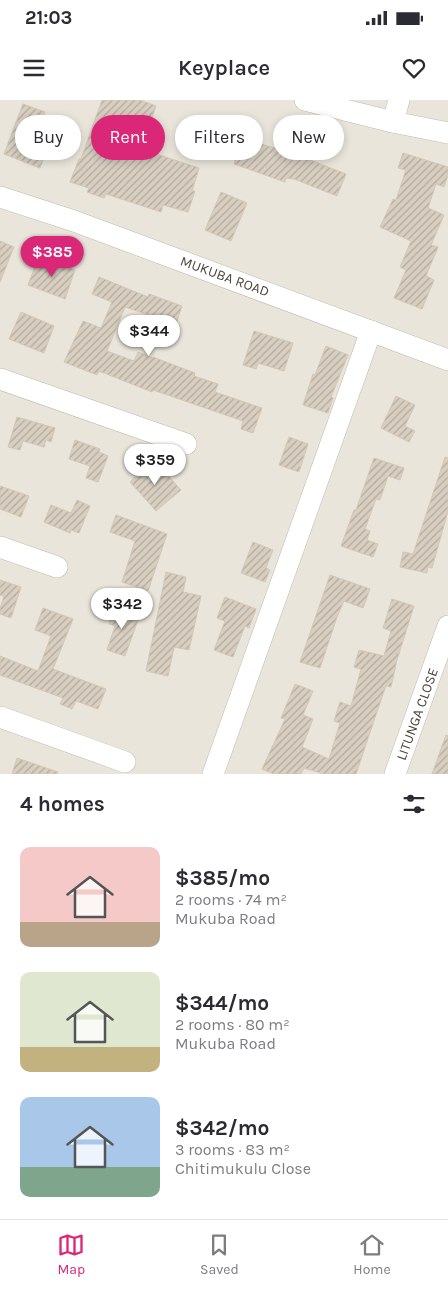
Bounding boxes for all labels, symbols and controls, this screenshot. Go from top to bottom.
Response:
text: 21:03 [25,7,72,29]
icon: menu [20,54,48,82]
icon: heart [400,54,428,82]
text: Keyplace [178,55,270,81]
chip: Buy [15,115,81,160]
chip: Rent [91,115,165,160]
chip: Filters [175,115,263,160]
chip: New [273,115,344,160]
pin: $385 [22,236,82,278]
text: $385 [32,242,72,261]
street label: MUKUBA ROAD [178,252,272,300]
pin: $344 [119,314,179,357]
text: $344 [129,321,169,340]
pin: $359 [125,444,185,486]
text: $359 [135,450,175,469]
pin: $342 [92,588,152,630]
text: $342 [102,594,142,613]
street label: LITUNGA CLOSE [393,666,442,763]
icon: filters [400,790,428,818]
text: 4 homes [20,792,105,816]
text: $385/mo [175,866,270,890]
icon: home [60,867,120,927]
text: 2 rooms · 74 m² [175,890,287,909]
text: Mukuba Road [175,909,276,928]
text: $344/mo [175,991,269,1015]
icon: home [60,992,120,1052]
text: 2 rooms · 80 m² [175,1015,290,1034]
text: Mukuba Road [175,1034,276,1053]
text: $342/mo [175,1116,269,1140]
icon: home [60,1117,120,1177]
text: 3 rooms · 83 m² [175,1140,290,1159]
text: Chitimukulu Close [175,1159,311,1178]
tab: Map [57,1231,85,1278]
tab: Saved [200,1231,239,1278]
tab: Home [353,1231,391,1278]

